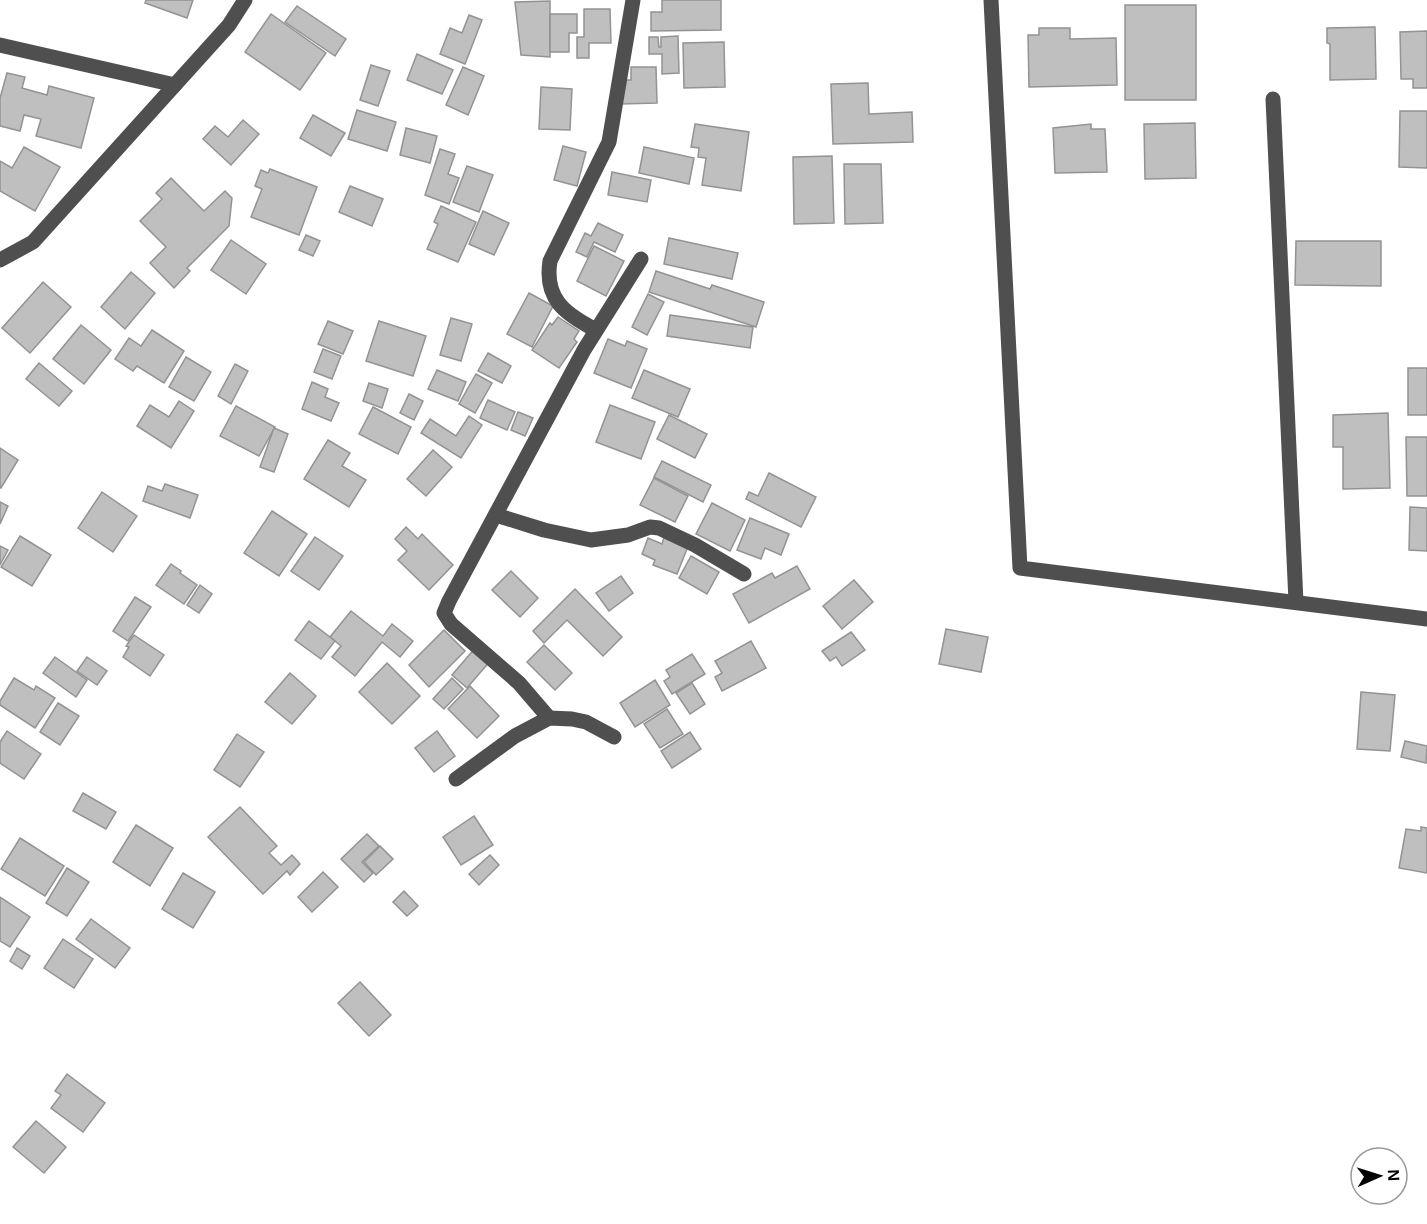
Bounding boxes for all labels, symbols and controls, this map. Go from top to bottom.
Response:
north arrow [1349,1146,1409,1206]
text: N [1385,1169,1402,1181]

